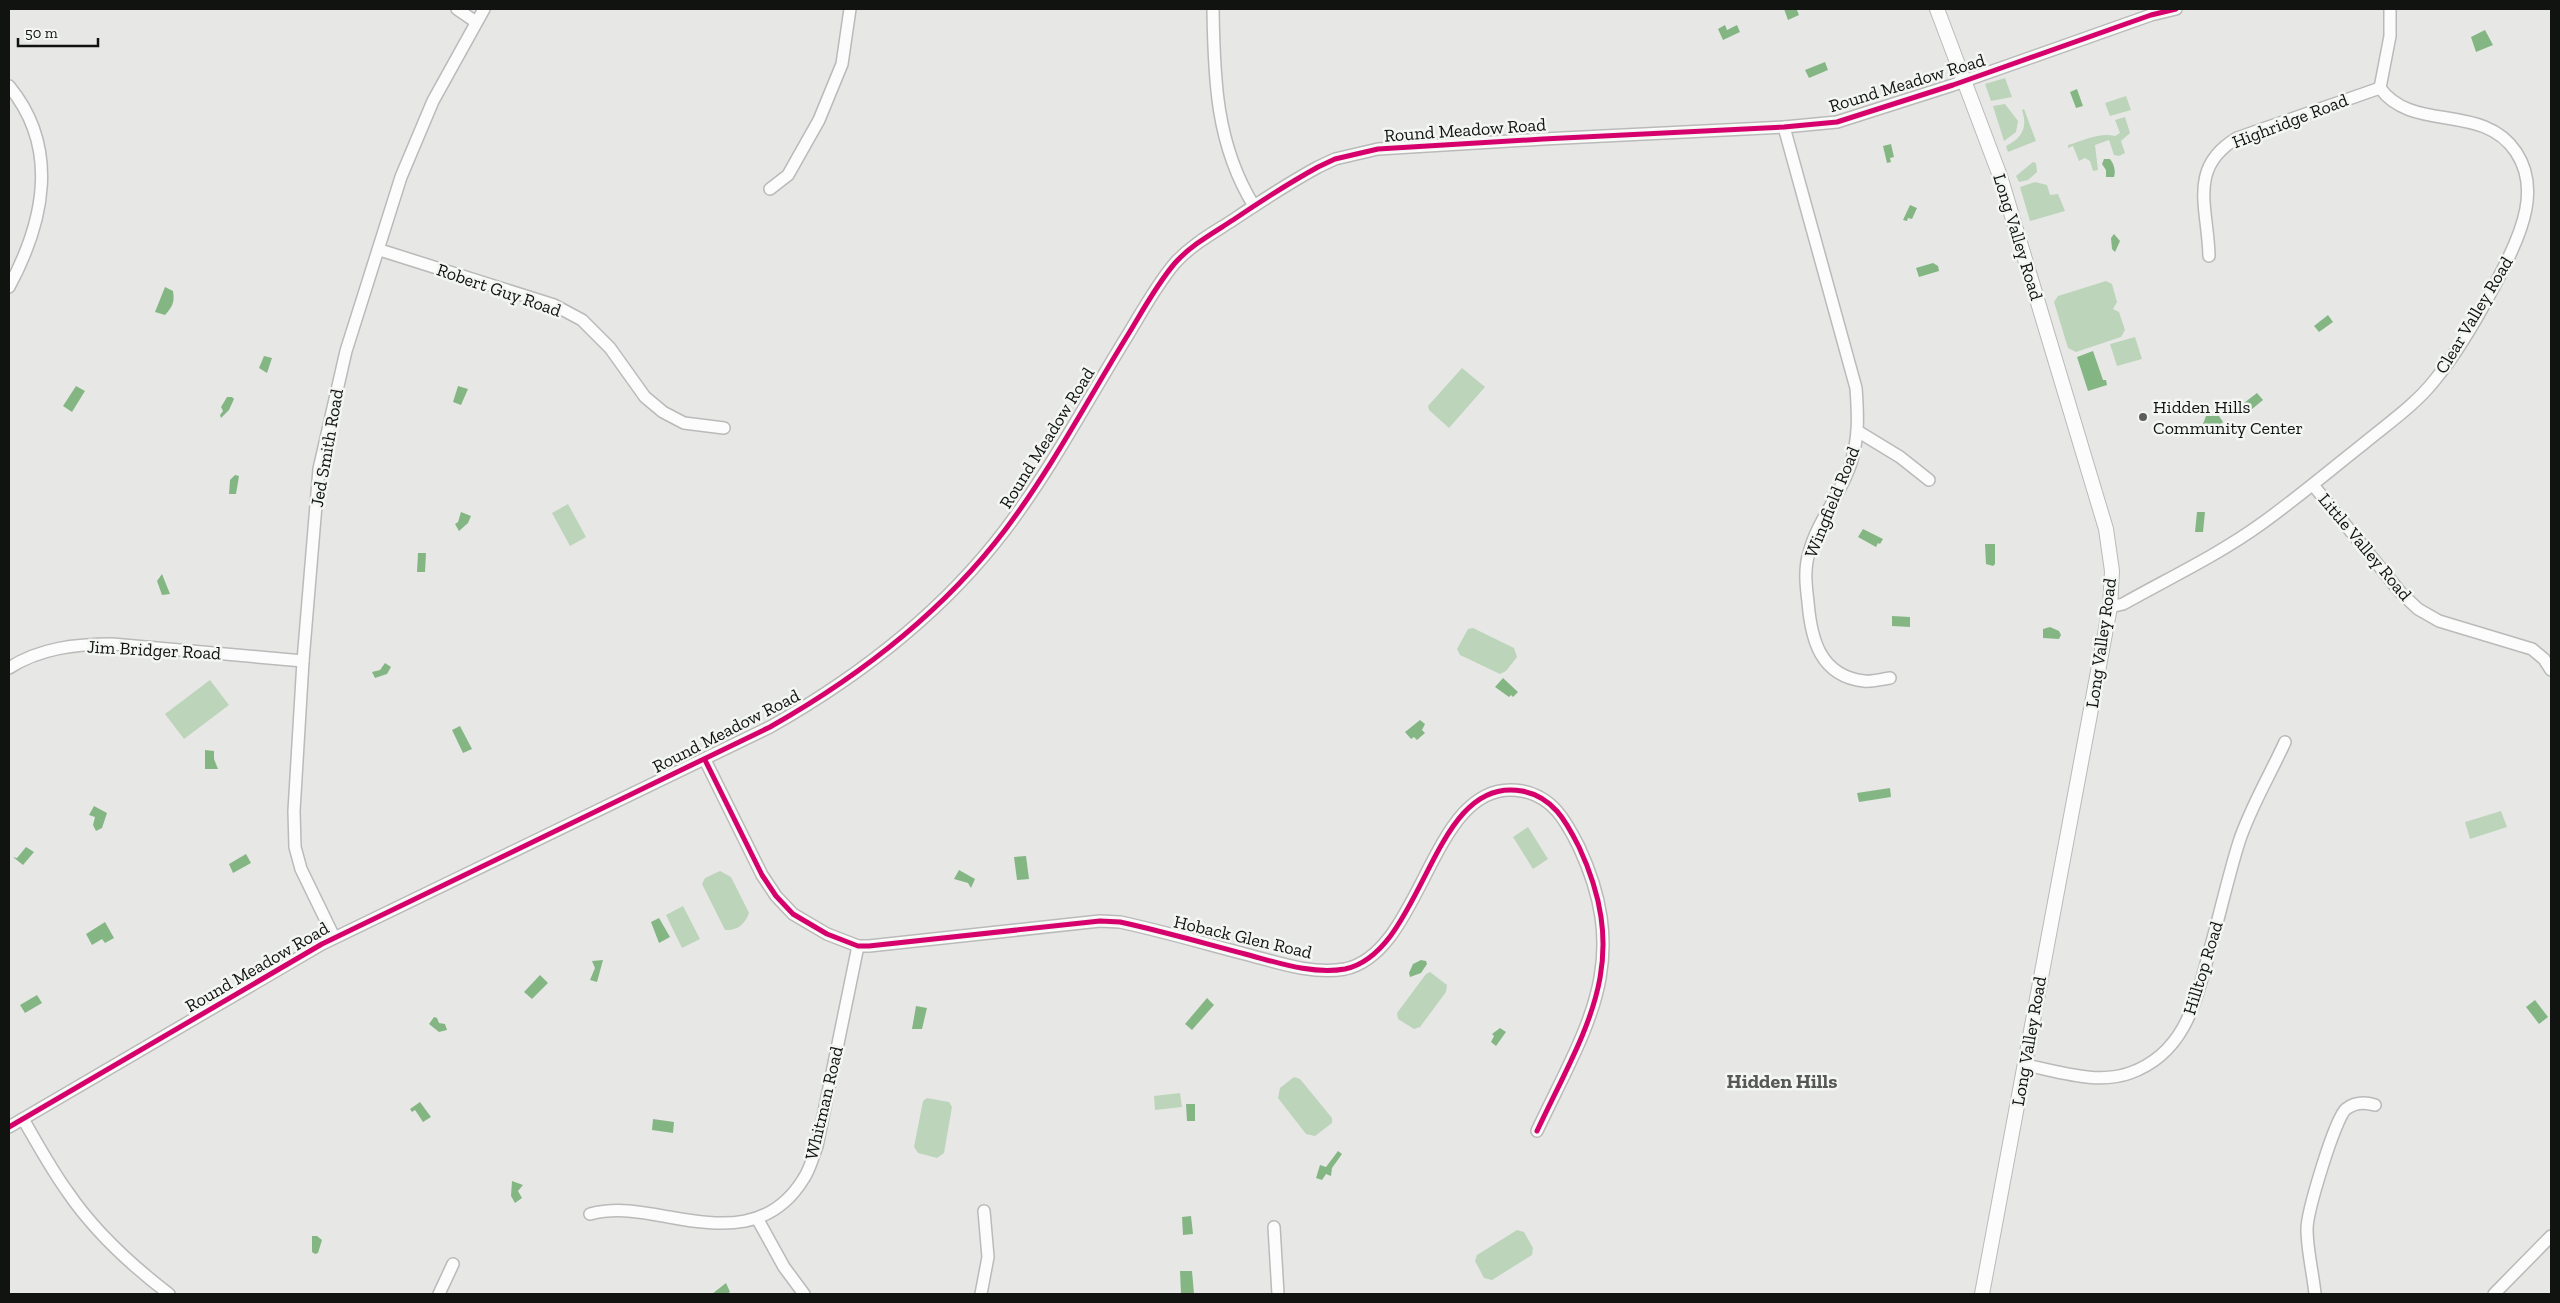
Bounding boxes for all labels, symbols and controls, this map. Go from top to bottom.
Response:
scale bar [18,15,98,47]
text: 50 m [25,24,58,42]
street label: Round Meadow Road [1826,49,1988,117]
street label: Highridge Road [2229,89,2351,153]
street label: Round Meadow Road [1383,113,1547,147]
street label: Long Valley Road [1988,171,2048,303]
street label: Clear Valley Road [2430,252,2518,378]
street label: Robert Guy Road [434,258,564,322]
street label: Round Meadow Road [995,363,1099,513]
street label: Jed Smith Road [306,387,348,509]
place label: Hidden Hills Community Center [2153,396,2303,439]
marker: Hidden Hills Community Center [2137,411,2149,423]
street label: Wingfield Road [1800,443,1864,561]
street label: Little Valley Road [2314,489,2416,605]
street label: Long Valley Road [2081,576,2121,709]
street label: Jim Bridger Road [86,636,222,665]
street label: Round Meadow Road [649,684,803,778]
street label: Hoback Glen Road [1172,910,1314,964]
street label: Round Meadow Road [181,917,333,1017]
street label: Hilltop Road [2178,918,2228,1018]
street label: Long Valley Road [2007,974,2051,1108]
street label: Whitman Road [800,1044,848,1162]
district label: Hidden Hills [1727,1069,1837,1093]

